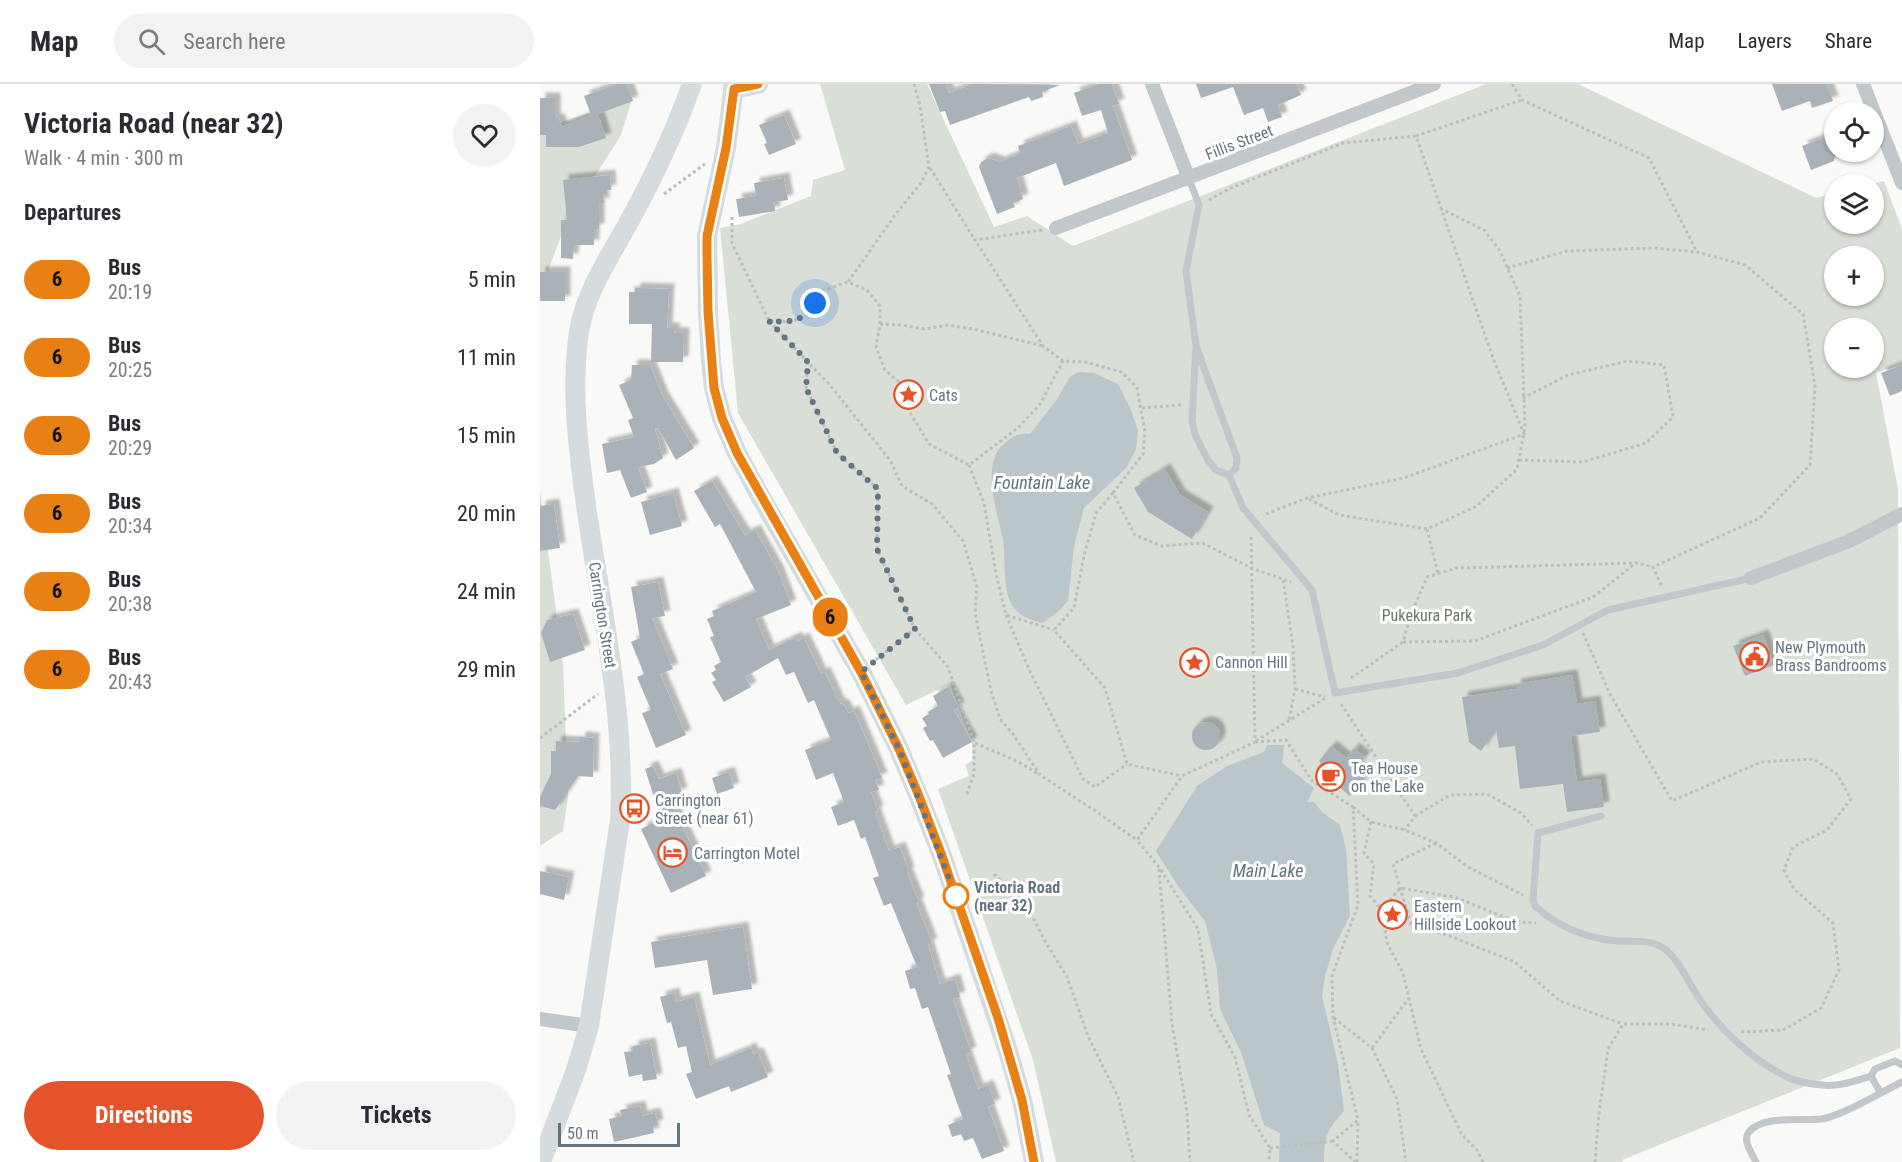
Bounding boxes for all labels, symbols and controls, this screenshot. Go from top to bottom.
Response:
search box [114,14,534,68]
text: Map [30,25,78,58]
icon: search [135,25,168,58]
text: Search here [183,29,286,54]
text: Map [1668,29,1705,53]
text: Layers [1738,29,1792,53]
text: Share [1825,29,1872,53]
map controls [1824,102,1884,378]
button: locate [1824,102,1884,162]
button: heart [453,104,516,167]
text: Victoria Road (near 32) [24,107,284,140]
street label: Fillis Street [1203,121,1276,164]
text: Walk · 4 min · 300 m [24,146,183,170]
button: layers [1824,174,1884,234]
text: Departures [24,200,121,225]
button: + [1824,246,1884,306]
text: Bus [108,255,141,280]
text: 6 [52,267,62,291]
text: 5 min [468,267,516,292]
text: 20:19 [108,280,152,304]
your location [800,288,830,318]
button: − [1824,318,1884,378]
text: Bus [108,333,141,358]
text: 6 [52,345,62,369]
text: 11 min [457,345,516,370]
text: 20:25 [108,358,152,382]
place icon: Cats [892,379,924,411]
place label: Cats [929,386,958,405]
text: Bus [108,411,141,436]
text: 6 [52,423,62,447]
text: 15 min [457,423,516,448]
text: 20:29 [108,436,152,460]
water label: Fountain Lake [994,472,1090,493]
text: Bus [108,489,141,514]
text: 6 [52,501,62,525]
text: 20 min [457,501,516,526]
text: 20:34 [108,514,152,538]
street label: Carrington Street [585,561,620,670]
text: Bus [108,567,141,592]
text: 6 [52,579,62,603]
text: 24 min [457,579,516,604]
text: 20:38 [108,592,152,616]
line badge: 6 [810,598,850,636]
text: 6 [825,605,835,629]
park label: Pukekura Park [1382,606,1473,625]
place label: New Plymouth Brass Bandrooms [1775,638,1886,675]
public building icon: New Plymouth Brass Bandrooms [1738,640,1770,672]
text: Bus [108,645,141,670]
place icon: Cannon Hill [1178,646,1210,678]
place label: Cannon Hill [1215,653,1288,672]
text: 6 [52,657,62,681]
text: 29 min [457,657,516,682]
text: 20:43 [108,670,152,694]
place label: Tea House on the Lake [1351,759,1424,796]
cafe icon: Tea House on the Lake [1314,761,1346,793]
place label: Carrington Street (near 61) [655,791,754,828]
bus stop icon: Carrington Street (near 61) [618,793,650,825]
hotel icon: Carrington Motel [657,837,689,869]
place label: Carrington Motel [694,844,800,863]
water label: Main Lake [1233,860,1303,881]
place label: Victoria Road (near 32) [974,878,1060,915]
marker: Victoria Road (near 32) [943,883,969,909]
place label: Eastern Hillside Lookout [1414,897,1517,934]
place icon: Eastern Hillside Lookout [1377,899,1409,931]
button: Directions [24,1081,264,1150]
button: Tickets [276,1081,516,1150]
scale bar [558,1120,680,1148]
text: 50 m [567,1124,599,1143]

